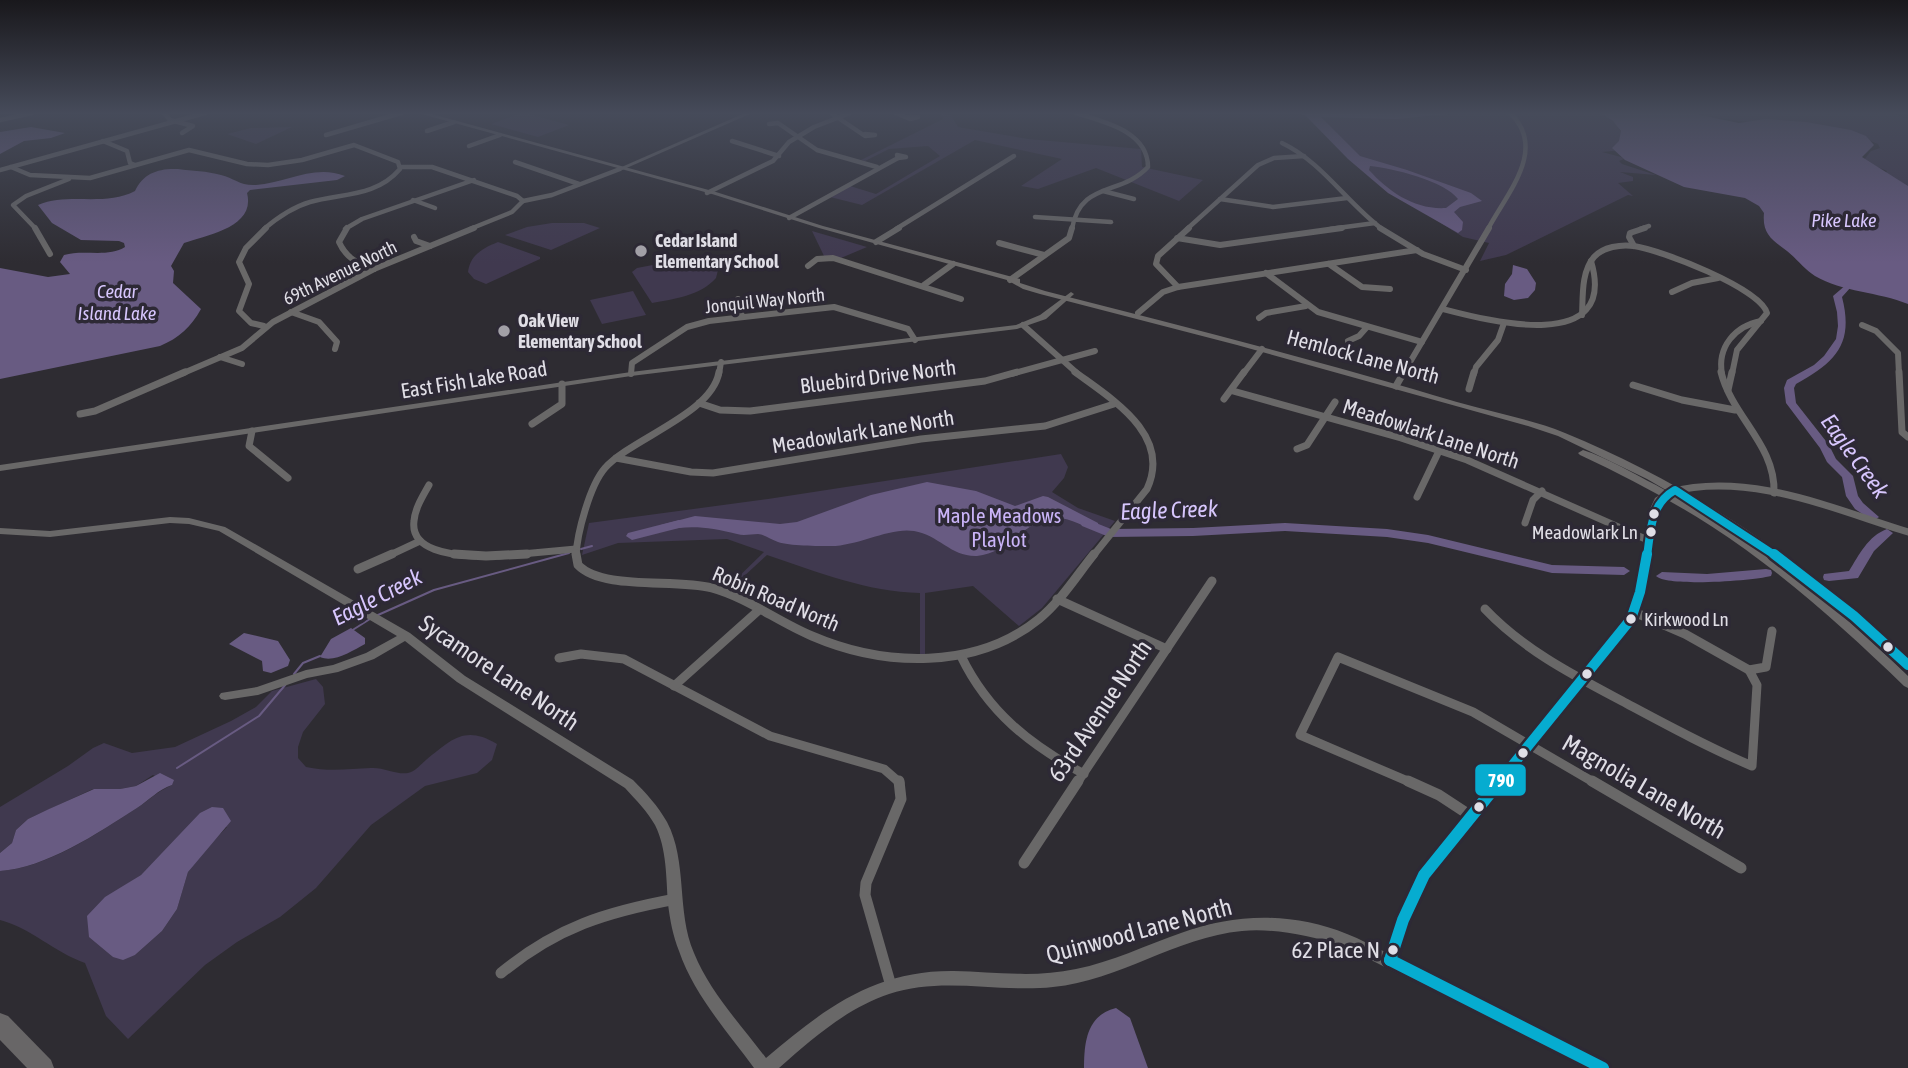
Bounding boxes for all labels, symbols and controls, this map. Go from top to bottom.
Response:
water label: Pike Lake [1811,209,1877,231]
place label: Cedar Island Elementary School [655,230,779,272]
street label: 69th Avenue North [280,236,400,309]
marker: Cedar Island Elementary School [633,243,649,259]
water label: Cedar Island Lake [78,280,156,324]
street label: Jonquil Way North [704,284,826,317]
place label: Oak View Elementary School [518,310,642,352]
marker: Oak View Elementary School [496,323,512,339]
street label: Hemlock Lane North [1284,324,1442,388]
street label: Bluebird Drive North [798,355,957,397]
street label: East Fish Lake Road [399,356,549,402]
street label: Meadowlark Lane North [1340,393,1523,473]
street label: Meadowlark Lane North [770,405,956,457]
water label: Eagle Creek [1816,409,1895,504]
water label: Eagle Creek [1120,495,1219,525]
park label: Maple Meadows Playlot [937,503,1061,551]
unlabelled marker [1647,507,1661,521]
place label: Meadowlark Ln [1532,521,1638,543]
marker: Meadowlark Ln [1644,525,1658,539]
street label: Robin Road North [709,561,844,636]
water label: Eagle Creek [328,563,427,631]
place label: Kirkwood Ln [1644,608,1729,630]
street label: Sycamore Lane North [414,609,584,736]
marker: Kirkwood Ln [1624,612,1638,626]
street label: 63rd Avenue North [1042,635,1157,787]
unlabelled marker [1881,640,1895,654]
unlabelled marker [1580,667,1594,681]
street label: Magnolia Lane North [1558,729,1731,844]
unlabelled marker [1516,746,1530,760]
line badge: 790 [1474,763,1527,797]
text: 790 [1488,769,1514,791]
unlabelled marker [1472,800,1486,814]
street label: Quinwood Lane North [1043,893,1235,968]
place label: 62 Place N [1291,937,1380,963]
marker: 62 Place N [1386,943,1400,957]

